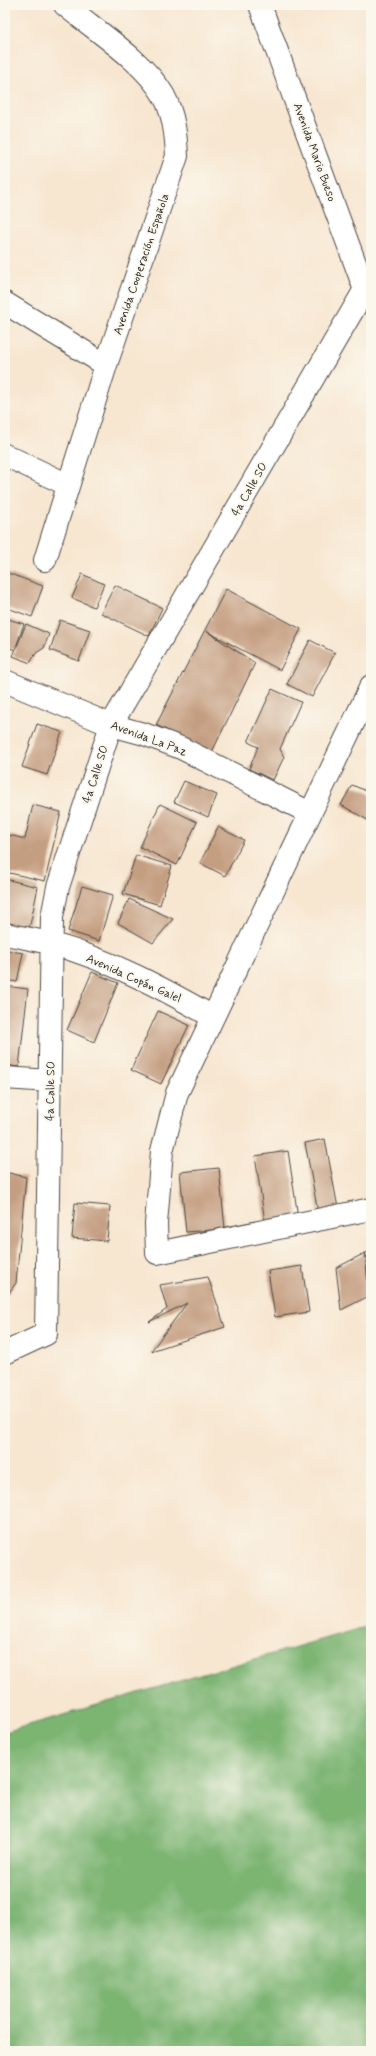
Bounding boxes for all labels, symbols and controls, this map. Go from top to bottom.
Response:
street label: Avenida Mario Bueso [289,101,339,204]
street label: Avenida Cooperación Española [110,191,174,337]
street label: 4a Calle SO [228,460,272,519]
street label: Avenida La Paz [108,718,189,760]
street label: 4a Calle SO [79,743,113,805]
street label: Avenida Copán Galel [83,951,184,1007]
street label: 4a Calle SO [42,1061,60,1121]

